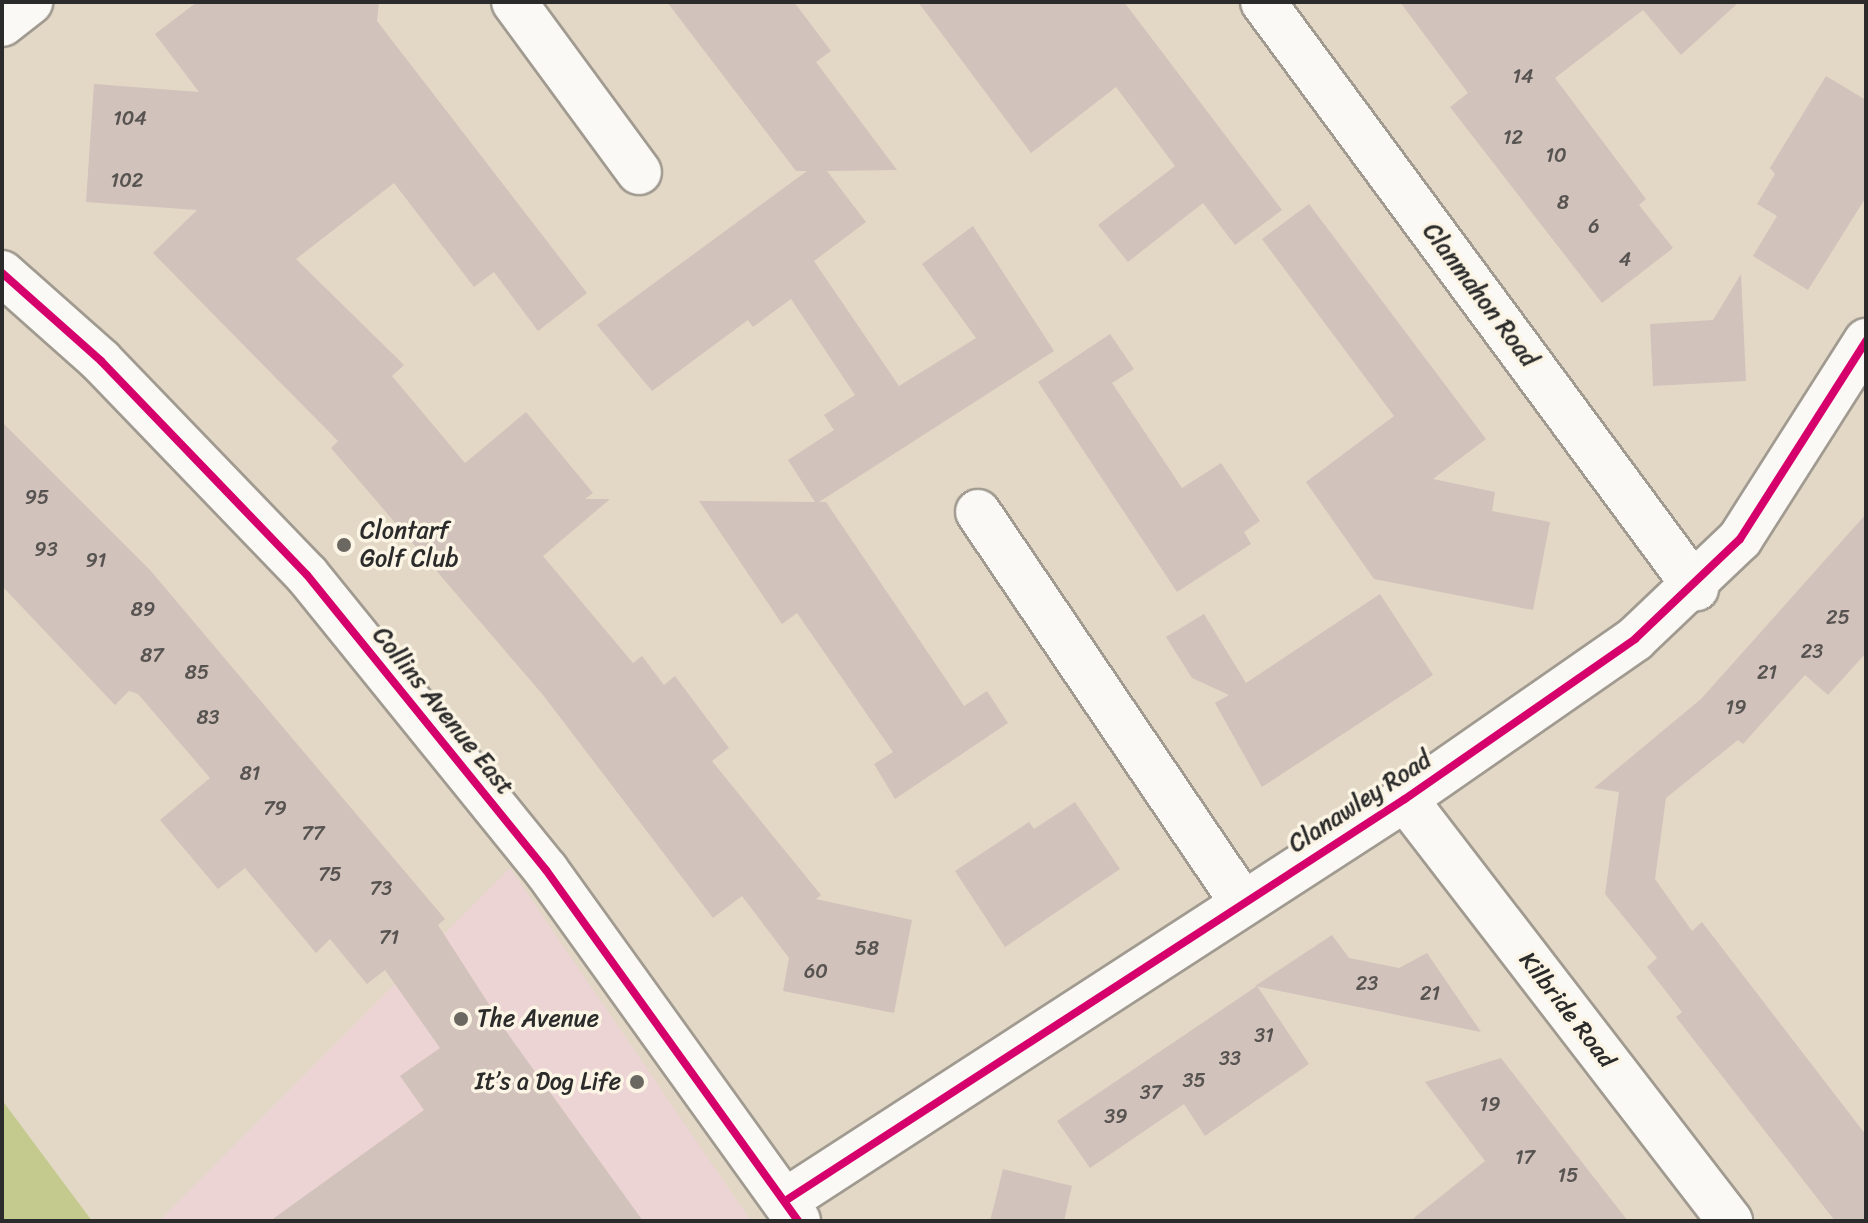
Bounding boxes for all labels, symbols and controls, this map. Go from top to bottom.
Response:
house number: 14 [1512,64,1534,88]
house number: 104 [113,106,147,130]
house number: 12 [1503,125,1523,149]
house number: 10 [1545,143,1567,167]
house number: 102 [111,168,143,192]
house number: 8 [1557,190,1569,214]
house number: 6 [1588,214,1600,238]
street label: Clanmahon Road [1417,218,1543,372]
house number: 4 [1619,247,1631,271]
house number: 95 [25,485,49,509]
place label: Clontarf Golf Club [360,517,458,573]
marker: Clontarf Golf Club [335,536,353,554]
house number: 93 [34,537,58,561]
house number: 91 [86,548,106,572]
house number: 89 [131,597,155,621]
house number: 25 [1826,605,1850,629]
street label: Collins Avenue East [367,621,519,801]
house number: 23 [1801,639,1823,663]
house number: 87 [140,643,164,667]
house number: 85 [185,660,209,684]
house number: 21 [1757,660,1777,684]
house number: 19 [1726,695,1746,719]
house number: 83 [196,705,220,729]
street label: Clanawley Road [1283,745,1437,859]
house number: 81 [240,761,260,785]
house number: 79 [263,796,287,820]
house number: 77 [302,821,324,845]
house number: 75 [318,862,342,886]
house number: 73 [370,876,392,900]
house number: 71 [379,925,399,949]
house number: 58 [855,936,879,960]
street label: Kilbride Road [1513,946,1621,1074]
house number: 60 [804,959,828,983]
house number: 23 [1356,971,1378,995]
house number: 21 [1420,981,1440,1005]
place label: The Avenue [477,1005,598,1033]
marker: The Avenue [452,1010,470,1028]
house number: 31 [1254,1023,1274,1047]
house number: 33 [1219,1046,1241,1070]
place label: It’s a Dog Life [475,1068,621,1096]
house number: 35 [1182,1068,1206,1092]
marker: It’s a Dog Life [628,1073,646,1091]
house number: 37 [1140,1080,1162,1104]
house number: 19 [1480,1092,1500,1116]
house number: 39 [1104,1104,1128,1128]
house number: 17 [1515,1145,1535,1169]
house number: 15 [1558,1163,1578,1187]

